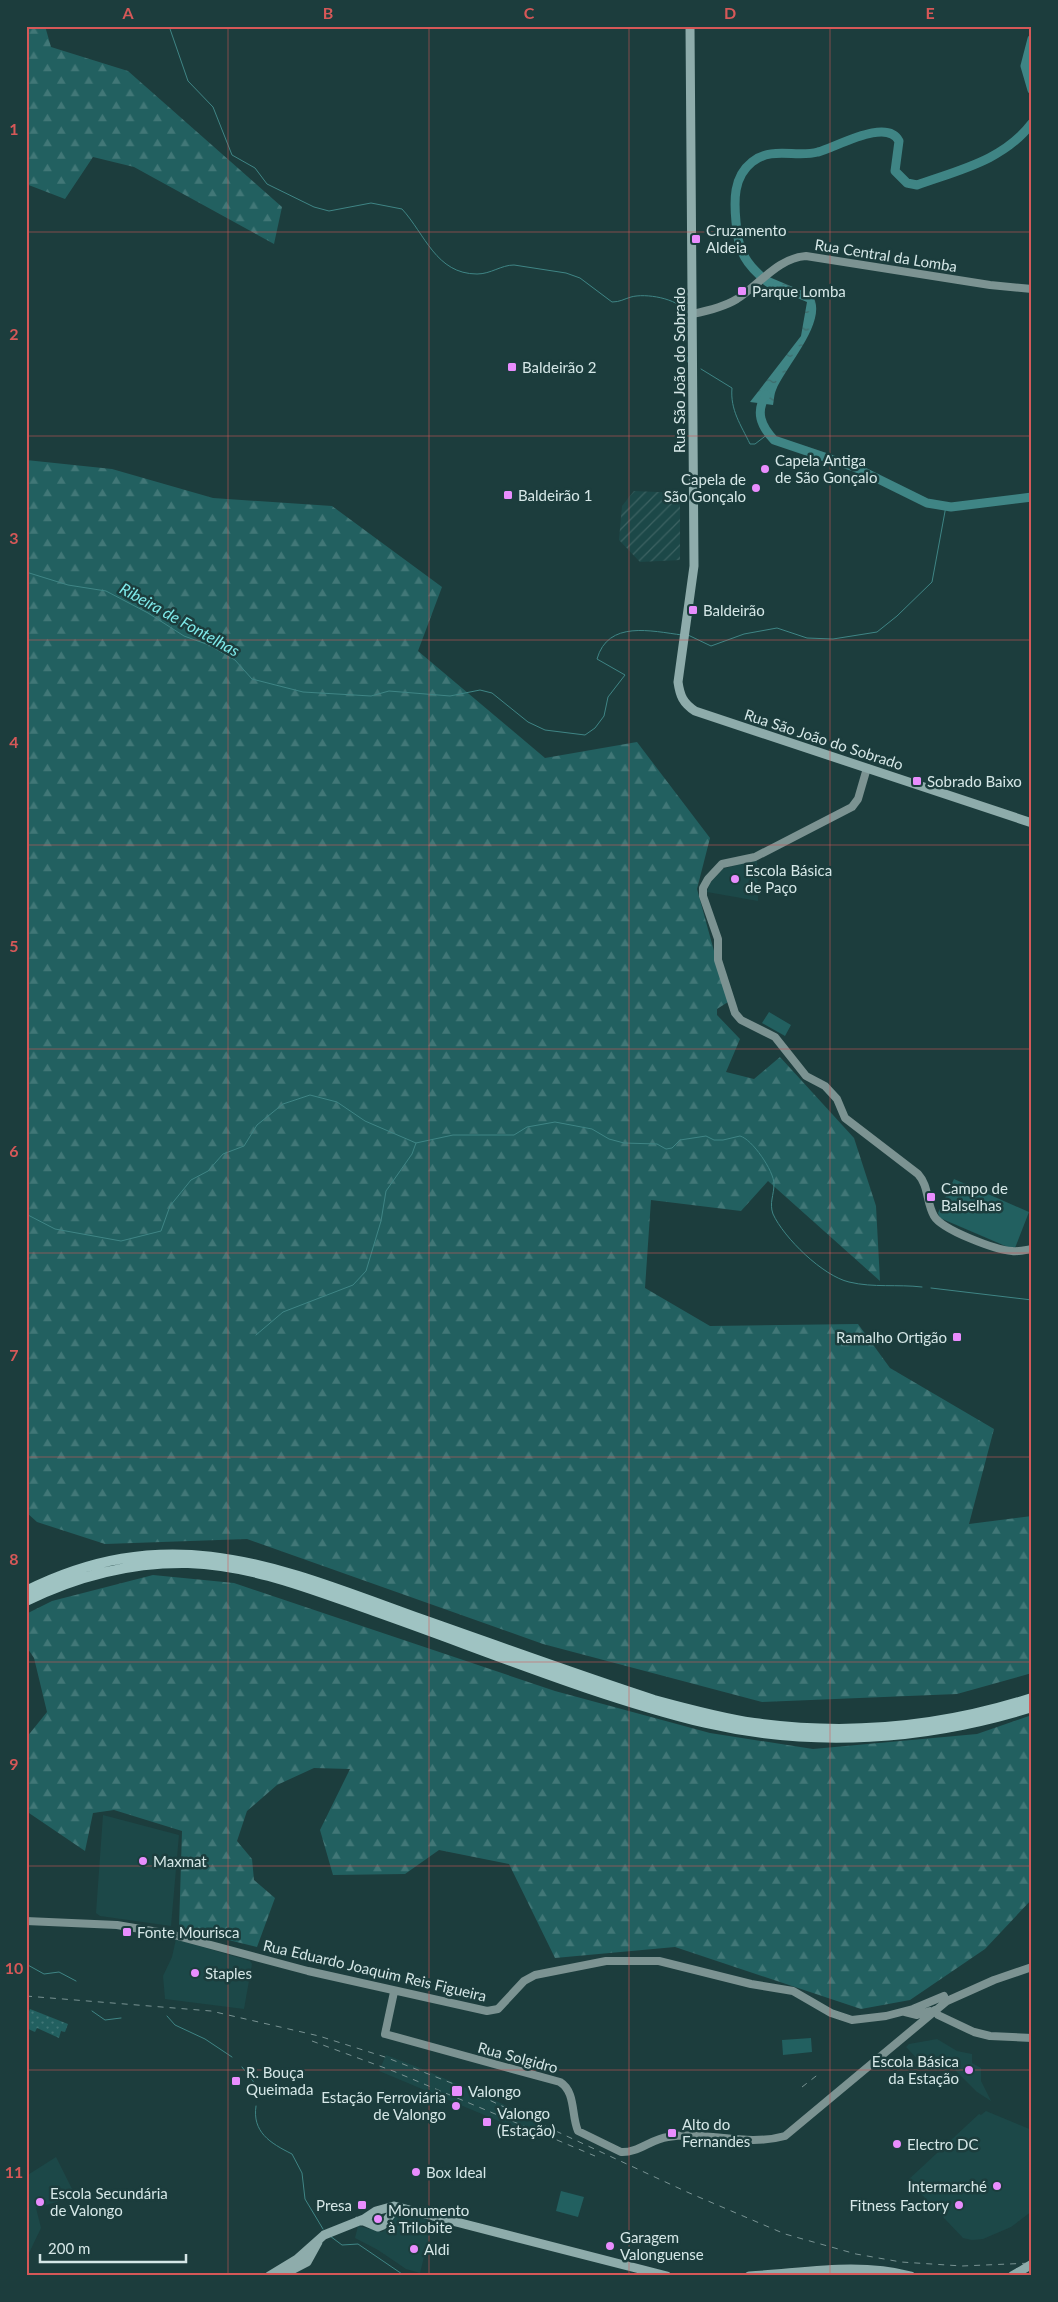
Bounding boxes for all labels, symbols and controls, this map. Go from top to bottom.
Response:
text: A [121,3,134,22]
text: B [323,3,333,22]
text: C [524,3,535,22]
text: D [724,3,736,22]
text: E [925,3,935,22]
text: 1 [9,119,19,138]
place label: Cruzamento Aldeia [706,221,786,256]
marker: Cruzamento Aldeia [690,233,702,245]
street label: Rua Central da Lomba [814,235,958,275]
place label: Parque Lomba [752,282,846,300]
marker: Parque Lomba [736,285,748,297]
street label: Rua São João do Sobrado [670,287,688,453]
text: 2 [9,324,19,343]
place label: Baldeirão 2 [522,358,596,376]
marker: Baldeirão 2 [506,361,518,373]
place label: Capela Antiga de São Gonçalo [775,451,877,486]
marker: Capela Antiga de São Gonçalo [759,463,771,475]
place label: Capela de São Gonçalo [664,470,746,505]
marker: Capela de São Gonçalo [750,482,762,494]
place label: Baldeirão 1 [518,486,592,504]
marker: Baldeirão 1 [502,489,514,501]
text: 3 [9,528,19,547]
water label: Ribeira de Fontelhas [117,578,244,660]
place label: Baldeirão [703,601,765,619]
marker: Baldeirão [687,604,699,616]
street label: Rua São João do Sobrado [742,705,906,773]
text: 4 [9,732,19,751]
place label: Sobrado Baixo [927,772,1022,790]
marker: Sobrado Baixo [911,775,923,787]
place label: Escola Básica de Paço [745,861,832,896]
marker: Escola Básica de Paço [729,873,741,885]
text: 5 [9,936,19,955]
text: 6 [9,1141,19,1160]
place label: Campo de Balselhas [941,1179,1008,1214]
marker: Campo de Balselhas [925,1191,937,1203]
place label: Ramalho Ortigão [836,1328,947,1346]
marker: Ramalho Ortigão [951,1331,963,1343]
text: 7 [9,1345,19,1364]
text: 8 [9,1549,19,1568]
text: 9 [9,1754,19,1773]
place label: Maxmat [153,1852,207,1870]
marker: Maxmat [137,1855,149,1867]
place label: Fonte Mourisca [137,1923,239,1941]
marker: Fonte Mourisca [121,1926,133,1938]
street label: Rua Eduardo Joaquim Reis Figueira [262,1936,488,2004]
text: 10 [5,1958,23,1977]
place label: Staples [205,1964,252,1982]
marker: Staples [189,1967,201,1979]
street label: Rua Solgidro [476,2038,560,2076]
place label: Escola Básica da Estação [872,2052,959,2087]
place label: R. Bouça Queimada [246,2063,313,2098]
marker: Escola Básica da Estação [963,2064,975,2076]
marker: R. Bouça Queimada [230,2075,242,2087]
place label: Valongo [468,2082,521,2100]
marker: Valongo [450,2084,464,2098]
place label: Estação Ferroviária de Valongo [321,2088,446,2123]
marker: Estação Ferroviária de Valongo [450,2100,462,2112]
place label: Valongo (Estação) [497,2104,556,2139]
place label: Alto do Fernandes [682,2115,750,2150]
marker: Valongo (Estação) [481,2116,493,2128]
marker: Alto do Fernandes [666,2127,678,2139]
place label: Electro DC [907,2135,979,2153]
marker: Electro DC [891,2138,903,2150]
text: 11 [5,2162,23,2181]
place label: Box Ideal [426,2163,486,2181]
marker: Box Ideal [410,2166,422,2178]
place label: Intermarché [908,2177,987,2195]
marker: Intermarché [991,2180,1003,2192]
place label: Escola Secundária de Valongo [50,2184,168,2219]
marker: Escola Secundária de Valongo [34,2196,46,2208]
place label: Presa [316,2196,352,2214]
place label: Fitness Factory [849,2196,949,2214]
marker: Presa [356,2199,368,2211]
marker: Fitness Factory [953,2199,965,2211]
place label: Monumento à Trilobite [388,2201,469,2236]
marker: Monumento à Trilobite [372,2213,384,2225]
place label: Garagem Valonguense [620,2228,704,2263]
scale bar [40,2232,186,2264]
text: 200 m [48,2239,90,2257]
place label: Aldi [424,2240,450,2258]
marker: Garagem Valonguense [604,2240,616,2252]
marker: Aldi [408,2243,420,2255]

